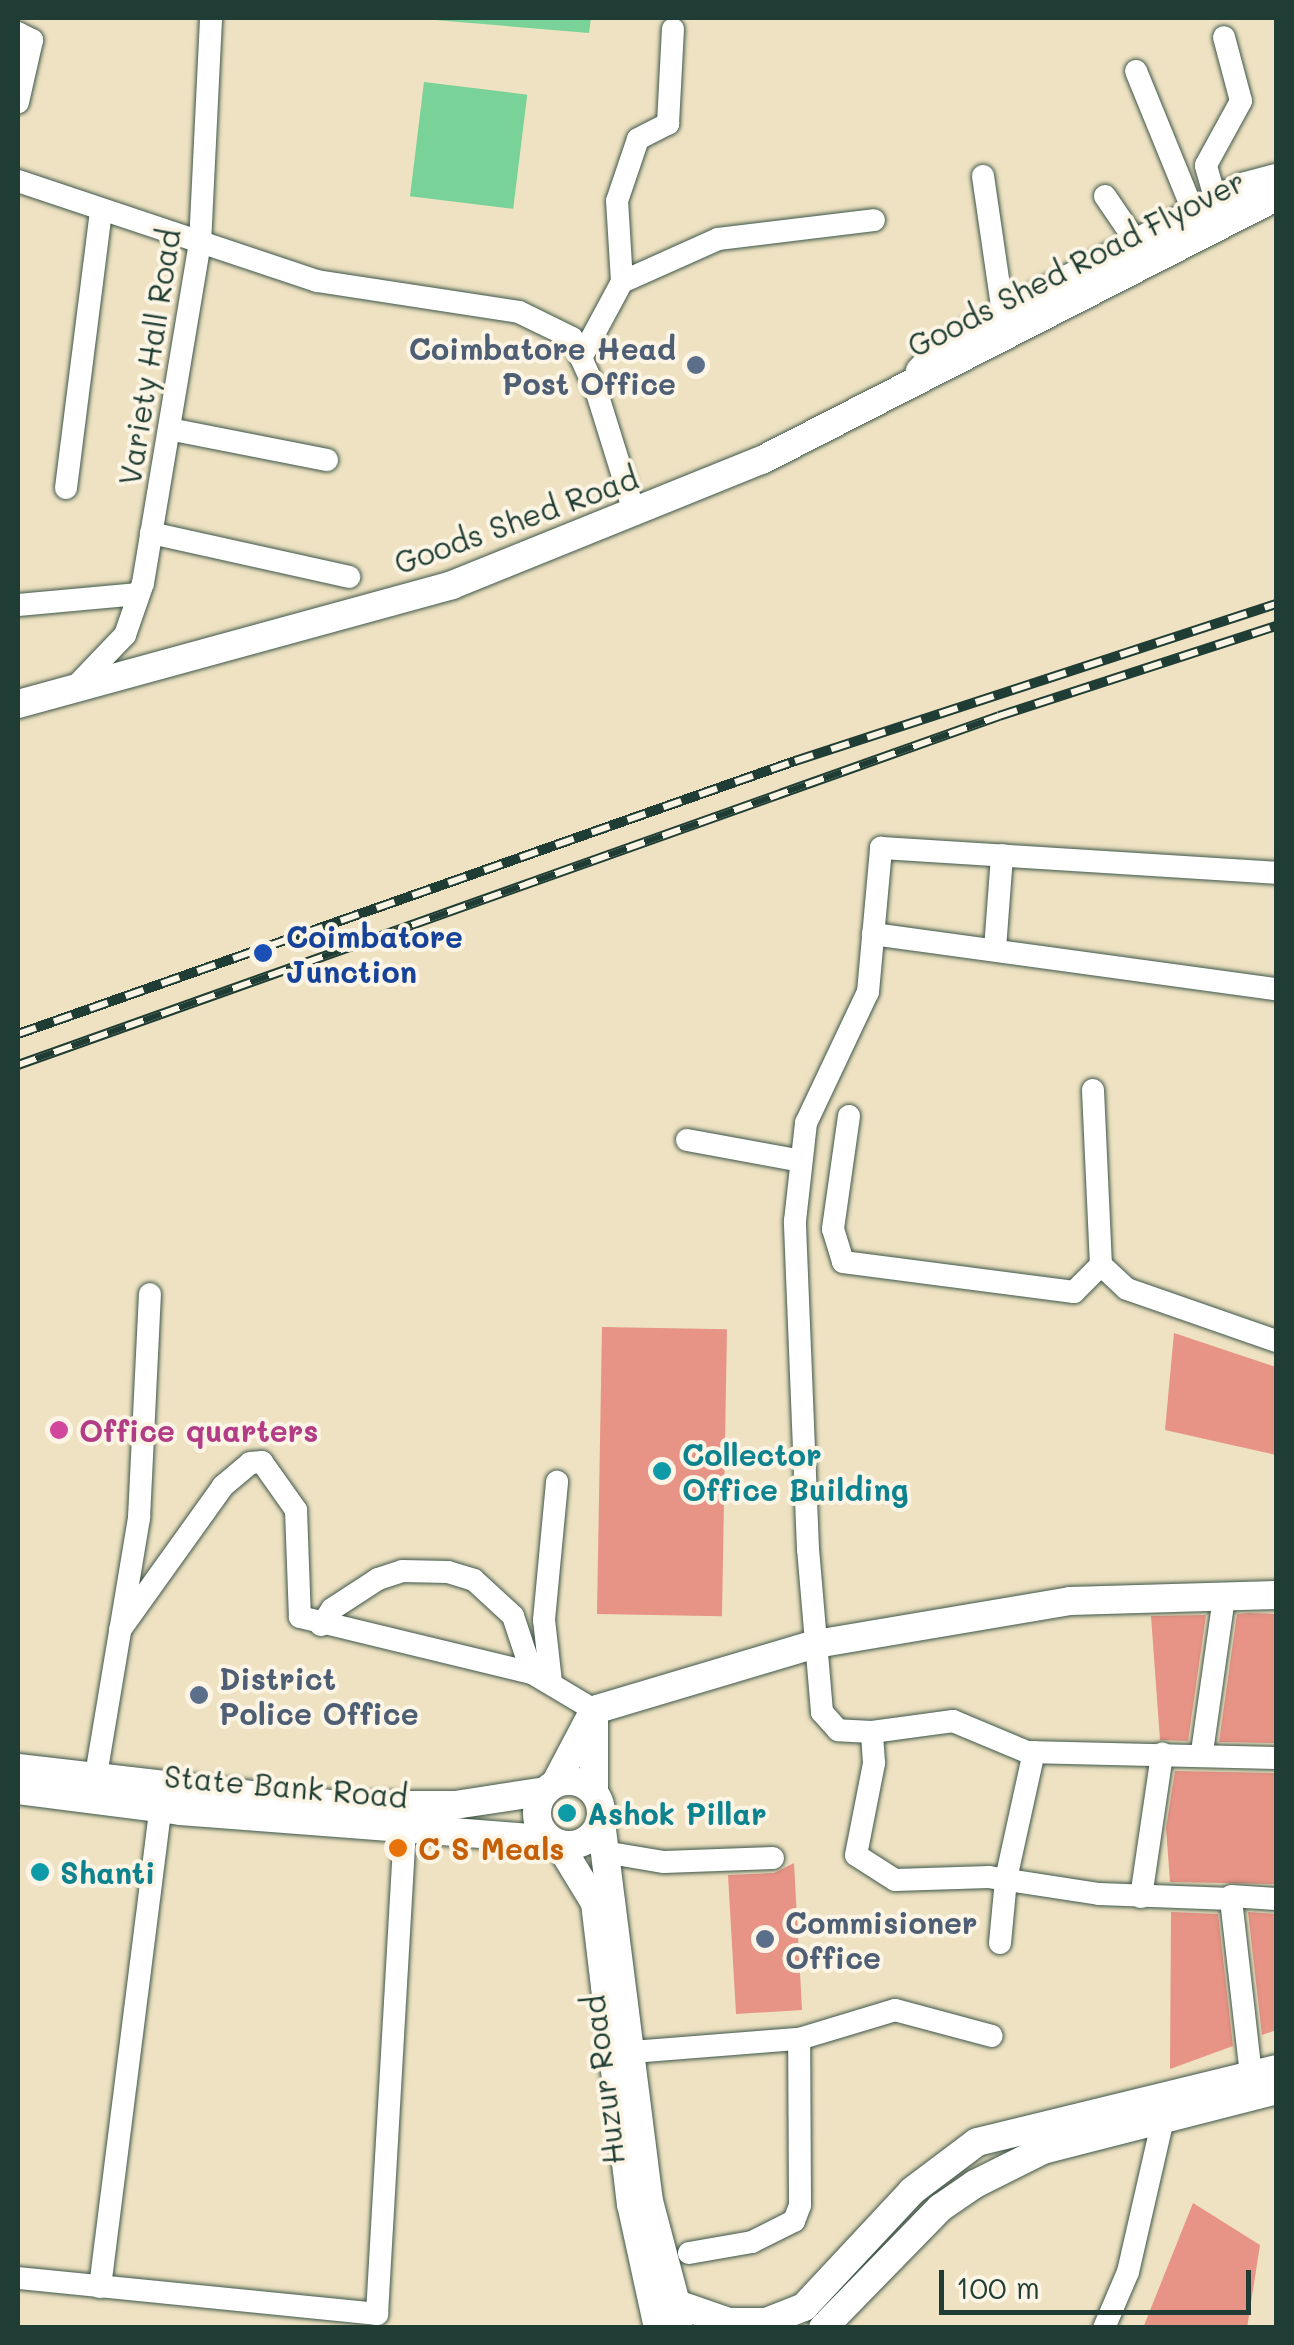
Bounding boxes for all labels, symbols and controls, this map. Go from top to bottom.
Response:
street label: Goods Shed Road Flyover [901,162,1251,364]
street label: Variety Hall Road [111,226,187,488]
place label: Coimbatore Head Post Office [409,330,676,400]
marker: Coimbatore Head Post Office [685,354,707,376]
street label: Goods Shed Road [389,459,643,581]
place label: Coimbatore Junction [286,918,463,988]
marker: Coimbatore Junction [250,940,276,966]
place label: Office quarters [79,1412,318,1448]
marker: Office quarters [48,1419,70,1441]
place label: Collector Office Building [682,1436,909,1506]
marker: Collector Office Building [651,1460,673,1482]
place label: District Police Office [219,1660,419,1730]
marker: District Police Office [188,1684,210,1706]
street label: State Bank Road [163,1757,409,1815]
place label: Ashok Pillar [587,1795,767,1831]
marker: Ashok Pillar [556,1802,578,1824]
place label: C S Meals [418,1830,564,1866]
marker: C S Meals [387,1837,409,1859]
place label: Shanti [60,1854,155,1890]
marker: Shanti [29,1861,51,1883]
place label: Commisioner Office [785,1904,977,1974]
marker: Commisioner Office [754,1928,776,1950]
street label: Huzur Road [575,1993,631,2167]
scale bar [944,2250,1256,2312]
text: 100 m [956,2267,1040,2307]

